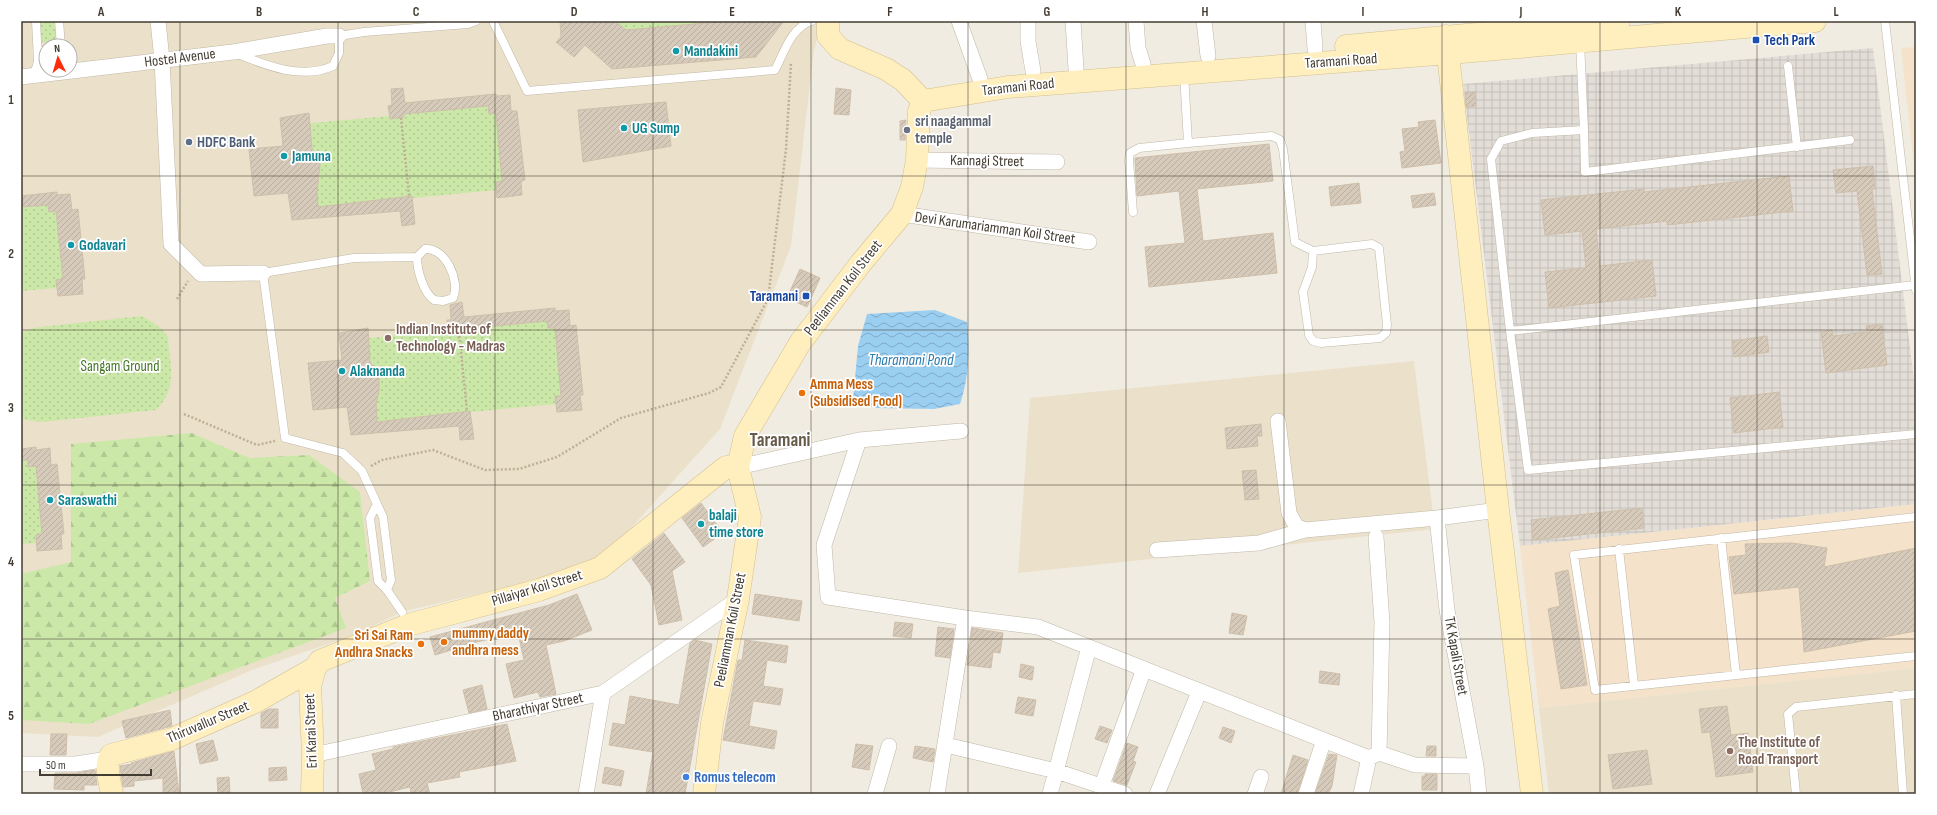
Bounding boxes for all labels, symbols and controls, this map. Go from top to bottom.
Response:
text: A [97,4,105,20]
text: B [256,4,262,20]
text: C [413,4,420,20]
text: D [571,4,578,20]
text: E [729,4,735,20]
text: F [887,4,893,20]
text: G [1044,4,1051,20]
text: H [1202,4,1209,20]
text: I [1362,4,1365,20]
text: J [1519,4,1523,20]
text: K [1675,4,1682,20]
text: L [1833,4,1839,20]
place label: Tech Park [1764,31,1816,50]
marker: Tech Park [1751,35,1761,45]
north arrow [38,38,78,78]
text: N [54,42,61,55]
place label: Mandakini [684,42,738,61]
street label: Hostel Avenue [143,44,217,72]
marker: Mandakini [671,46,681,56]
street label: Taramani Road [1304,49,1378,73]
street label: Taramani Road [981,74,1055,100]
text: 1 [8,92,14,108]
place label: sri naagammal temple [915,112,991,148]
place label: UG Sump [632,119,680,138]
marker: UG Sump [619,123,629,133]
marker: sri naagammal temple [902,125,912,135]
place label: HDFC Bank [197,133,256,152]
marker: HDFC Bank [184,137,194,147]
place label: Jamuna [291,147,331,166]
marker: Jamuna [279,151,289,161]
street label: Kannagi Street [950,151,1025,171]
street label: Devi Karumariamman Koil Street [914,207,1077,249]
place label: Godavari [79,236,126,255]
street label: Peeliamman Koil Street [800,236,887,340]
marker: Godavari [66,240,76,250]
text: 2 [8,246,14,262]
place label: Taramani [750,287,798,306]
marker: Taramani [801,291,811,301]
place label: Indian Institute of Technology - Madras [396,320,505,356]
marker: Indian Institute of Technology - Madras [383,333,393,343]
water label: Tharamani Pond [868,351,954,370]
park label: Sangam Ground [81,357,159,376]
place label: Alaknanda [349,362,405,381]
marker: Alaknanda [337,366,347,376]
place label: Amma Mess (Subsidised Food) [809,375,902,411]
marker: Amma Mess (Subsidised Food) [797,388,807,398]
text: 3 [8,400,14,416]
district label: Taramani [750,429,811,452]
place label: Saraswathi [58,491,117,510]
marker: Saraswathi [45,495,55,505]
place label: balaji time store [709,506,764,542]
marker: balaji time store [696,519,706,529]
text: 4 [8,554,14,570]
street label: Pillaiyar Koil Street [489,565,585,611]
street label: Peeliamman Koil Street [710,571,750,689]
street label: TK Kapali Street [1440,615,1472,697]
place label: mummy daddy andhra mess [452,624,530,660]
place label: Sri Sai Ram Andhra Snacks [334,626,413,662]
marker: mummy daddy andhra mess [439,637,449,647]
marker: Sri Sai Ram Andhra Snacks [416,639,426,649]
street label: Bharathiyar Street [491,688,585,726]
street label: Eri Karai Street [300,693,322,769]
street label: Thiruvallur Street [164,696,252,748]
text: 5 [8,708,14,724]
place label: The Institute of Road Transport [1738,733,1820,769]
marker: The Institute of Road Transport [1725,746,1735,756]
scale bar [40,751,151,777]
text: 50 m [46,758,66,773]
place label: Romus telecom [694,768,776,787]
marker: Romus telecom [681,772,691,782]

